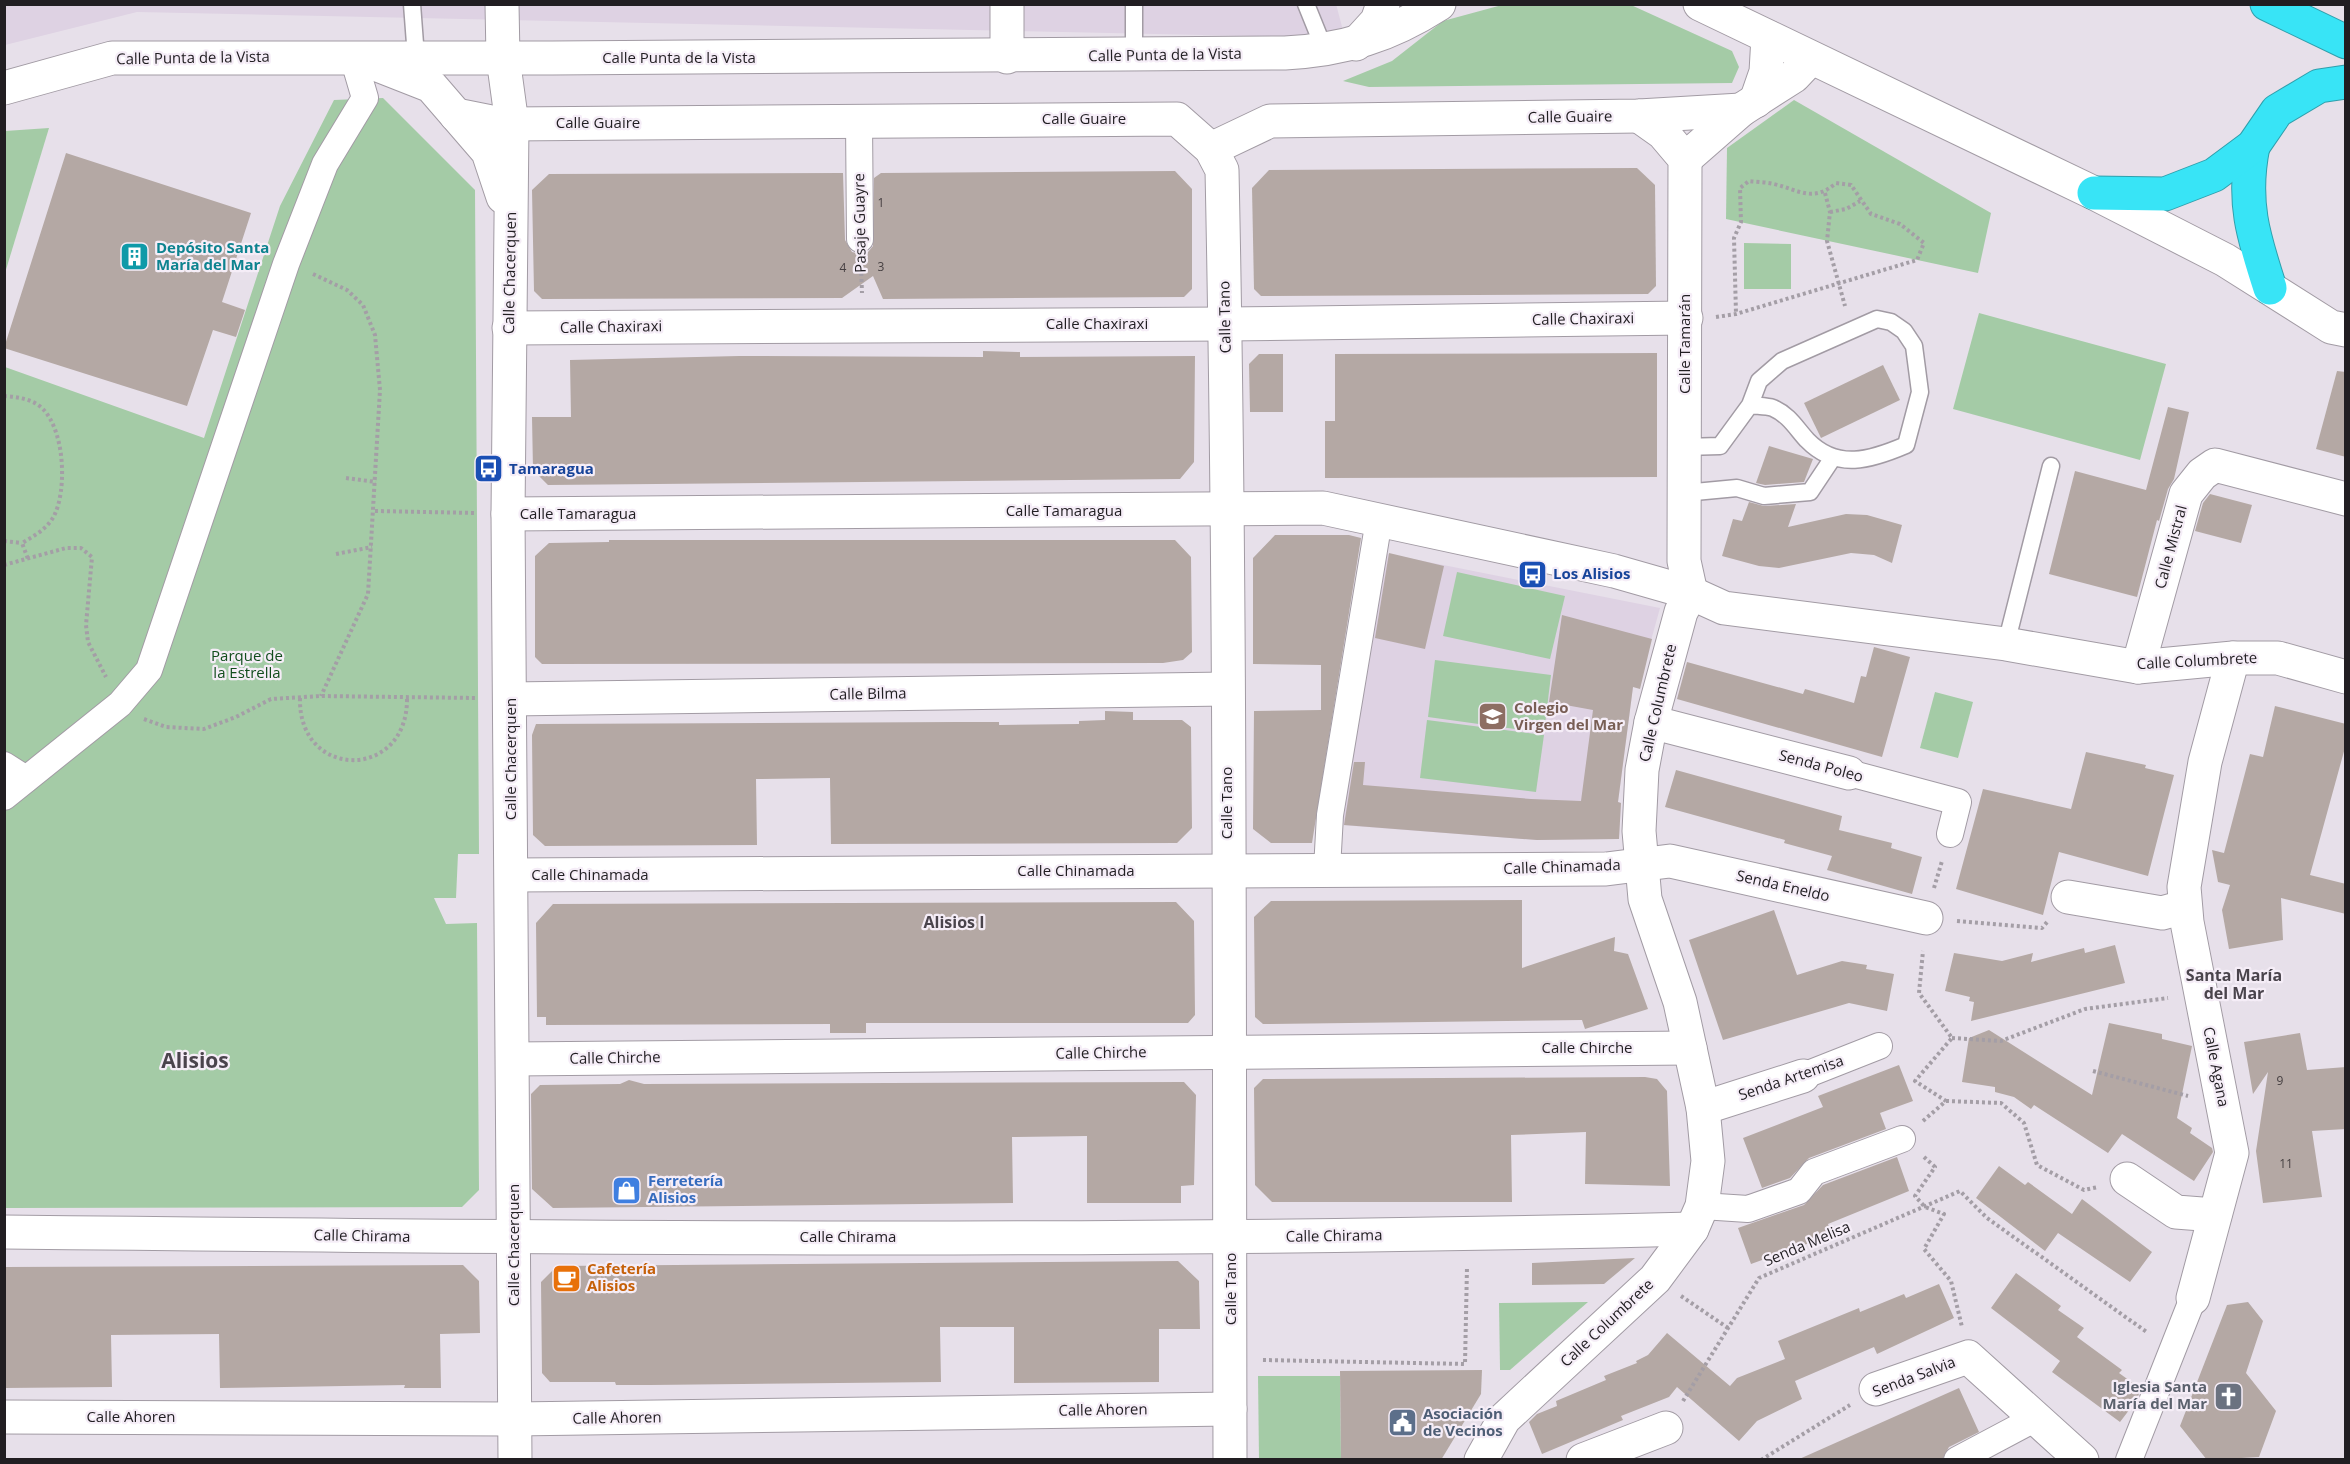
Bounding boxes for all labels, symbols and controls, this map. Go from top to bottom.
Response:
street label: Calle Punta de la Vista [1088,43,1242,65]
street label: Calle Punta de la Vista [116,46,270,68]
street label: Calle Punta de la Vista [602,47,756,67]
street label: Calle Guaire [1528,105,1612,127]
street label: Calle Guaire [1042,108,1126,128]
street label: Calle Guaire [556,112,640,132]
street label: Pasaje Guayre [848,173,870,273]
house number: 1 [878,194,884,211]
street label: Calle Chacerquen [498,212,520,334]
place label: Depósito Santa María del Mar [156,237,269,274]
building icon: Depósito Santa María del Mar [119,241,151,273]
house number: 3 [878,258,885,275]
house number: 4 [840,259,847,276]
street label: Calle Tano [1213,281,1235,353]
street label: Calle Tamarán [1674,294,1694,394]
street label: Calle Chaxiraxi [1532,307,1634,329]
street label: Calle Chaxiraxi [1046,313,1148,333]
street label: Calle Chaxiraxi [560,315,662,337]
bus stop icon: Tamaragua [472,453,504,485]
place label: Tamaragua [509,458,594,478]
street label: Calle Tamaragua [1006,500,1122,520]
street label: Calle Tamaragua [520,503,636,523]
street label: Calle Mistral [2149,503,2191,591]
bus stop icon: Los Alisios [1516,558,1548,590]
place label: Los Alisios [1553,563,1630,583]
street label: Calle Columbrete [1634,642,1680,764]
park label: Parque de la Estrella [211,645,283,682]
street label: Calle Columbrete [2136,647,2258,673]
street label: Calle Bilma [829,682,907,704]
place label: Colegio Virgen del Mar [1514,697,1623,734]
street label: Calle Chacerquen [500,698,520,820]
school or university icon: Colegio Virgen del Mar [1477,701,1509,733]
street label: Senda Poleo [1777,744,1866,786]
street label: Calle Tano [1216,767,1236,839]
street label: Calle Chinamada [1503,854,1621,878]
street label: Calle Chinamada [1017,860,1135,880]
street label: Calle Chinamada [531,864,649,884]
street label: Senda Eneldo [1735,865,1832,905]
district label: Alisios I [924,911,984,933]
district label: Santa María del Mar [2186,964,2282,1004]
street label: Calle Agana [2199,1025,2235,1109]
street label: Calle Chirche [1541,1037,1633,1057]
street label: Calle Chirche [1055,1041,1147,1063]
district label: Alisios [161,1046,229,1074]
street label: Calle Chirche [569,1046,661,1068]
street label: Senda Artemisa [1736,1050,1846,1104]
house number: 9 [2277,1072,2284,1089]
house number: 11 [2279,1155,2293,1172]
place label: Ferretería Alisios [648,1170,723,1207]
shop icon: Ferretería Alisios [611,1174,643,1206]
street label: Calle Chacerquen [503,1184,523,1306]
street label: Senda Melisa [1760,1216,1853,1270]
street label: Calle Chirama [313,1224,411,1246]
street label: Calle Chirama [1285,1224,1383,1246]
street label: Calle Chirama [800,1226,896,1246]
street label: Calle Tano [1220,1253,1240,1325]
place label: Cafetería Alisios [587,1258,656,1295]
cafe icon: Cafetería Alisios [550,1262,582,1294]
street label: Calle Columbrete [1555,1274,1657,1371]
street label: Senda Salvia [1869,1351,1958,1401]
place label: Iglesia Santa María del Mar [2103,1376,2207,1413]
church icon: Iglesia Santa María del Mar [2212,1380,2244,1412]
street label: Calle Ahoren [1058,1398,1148,1420]
place label: Asociación de Vecinos [1423,1403,1503,1440]
street label: Calle Ahoren [86,1406,176,1426]
street label: Calle Ahoren [572,1406,662,1428]
public building icon: Asociación de Vecinos [1386,1407,1418,1439]

